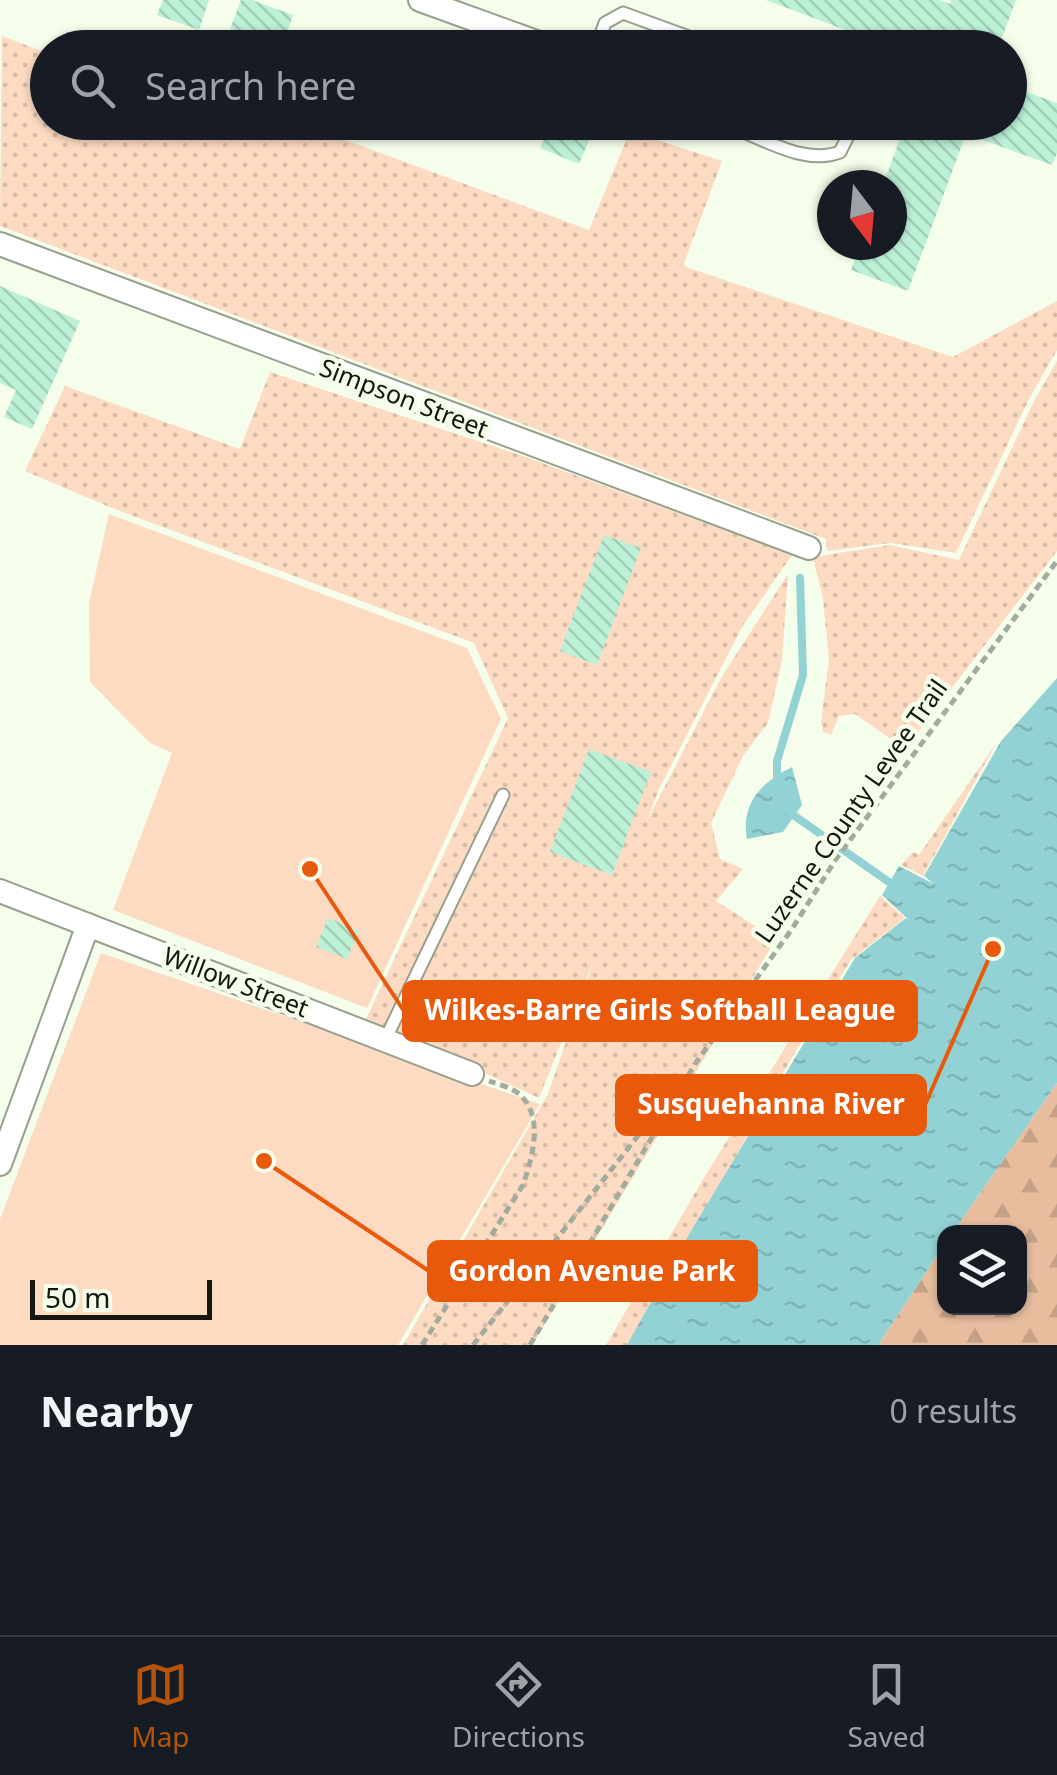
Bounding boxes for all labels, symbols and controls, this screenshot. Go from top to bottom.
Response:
search box [30,30,1027,140]
icon: search [65,58,120,113]
text: Search here [145,59,356,111]
north arrow [817,170,907,260]
street label: Simpson Street [315,349,493,445]
street label: Luzerne County Levee Trail [746,672,954,949]
street label: Willow Street [159,938,314,1024]
callout: Wilkes-Barre Girls Softball League [404,982,916,1040]
text: Wilkes-Barre Girls Softball League [424,990,896,1028]
callout: Susquehanna River [617,1076,925,1134]
text: Susquehanna River [637,1084,905,1122]
map controls [937,1225,1027,1315]
button: layers [937,1225,1027,1315]
callout: Gordon Avenue Park [429,1242,756,1300]
text: Gordon Avenue Park [449,1251,736,1289]
scale bar [30,1275,212,1320]
text: 50 m [45,1278,111,1316]
text: Nearby [40,1382,193,1439]
text: 0 results [890,1389,1017,1432]
tab: Map [131,1657,190,1755]
tab: Directions [452,1657,585,1755]
tab: Saved [847,1657,926,1755]

